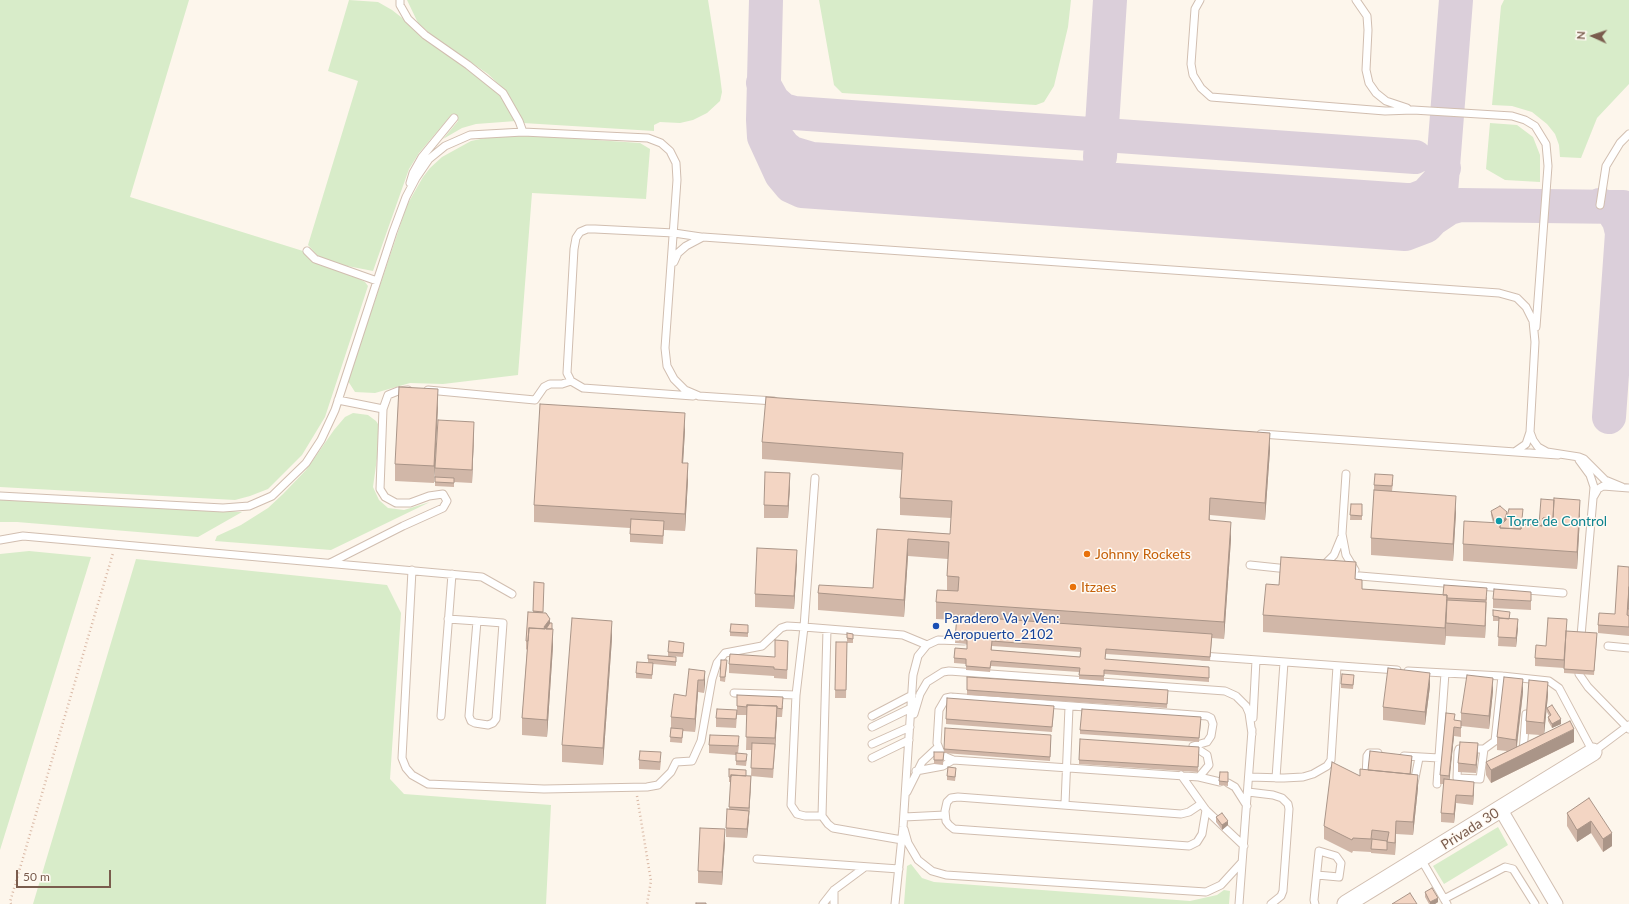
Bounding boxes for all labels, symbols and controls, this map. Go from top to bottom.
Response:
north arrow [1573,16,1613,56]
text: N [1574,31,1587,40]
place label: Torre de Control [1507,513,1607,529]
marker: Torre de Control [1494,516,1504,526]
place label: Johnny Rockets [1095,546,1191,562]
marker: Johnny Rockets [1082,549,1092,559]
place label: Itzaes [1081,579,1116,595]
marker: Itzaes [1068,582,1078,592]
place label: Paradero Va y Ven: Aeropuerto_2102 [944,610,1060,642]
marker: Paradero Va y Ven: Aeropuerto_2102 [931,621,941,631]
street label: Privada 30 [1438,805,1502,853]
scale bar [18,862,113,888]
text: 50 m [23,869,50,884]

